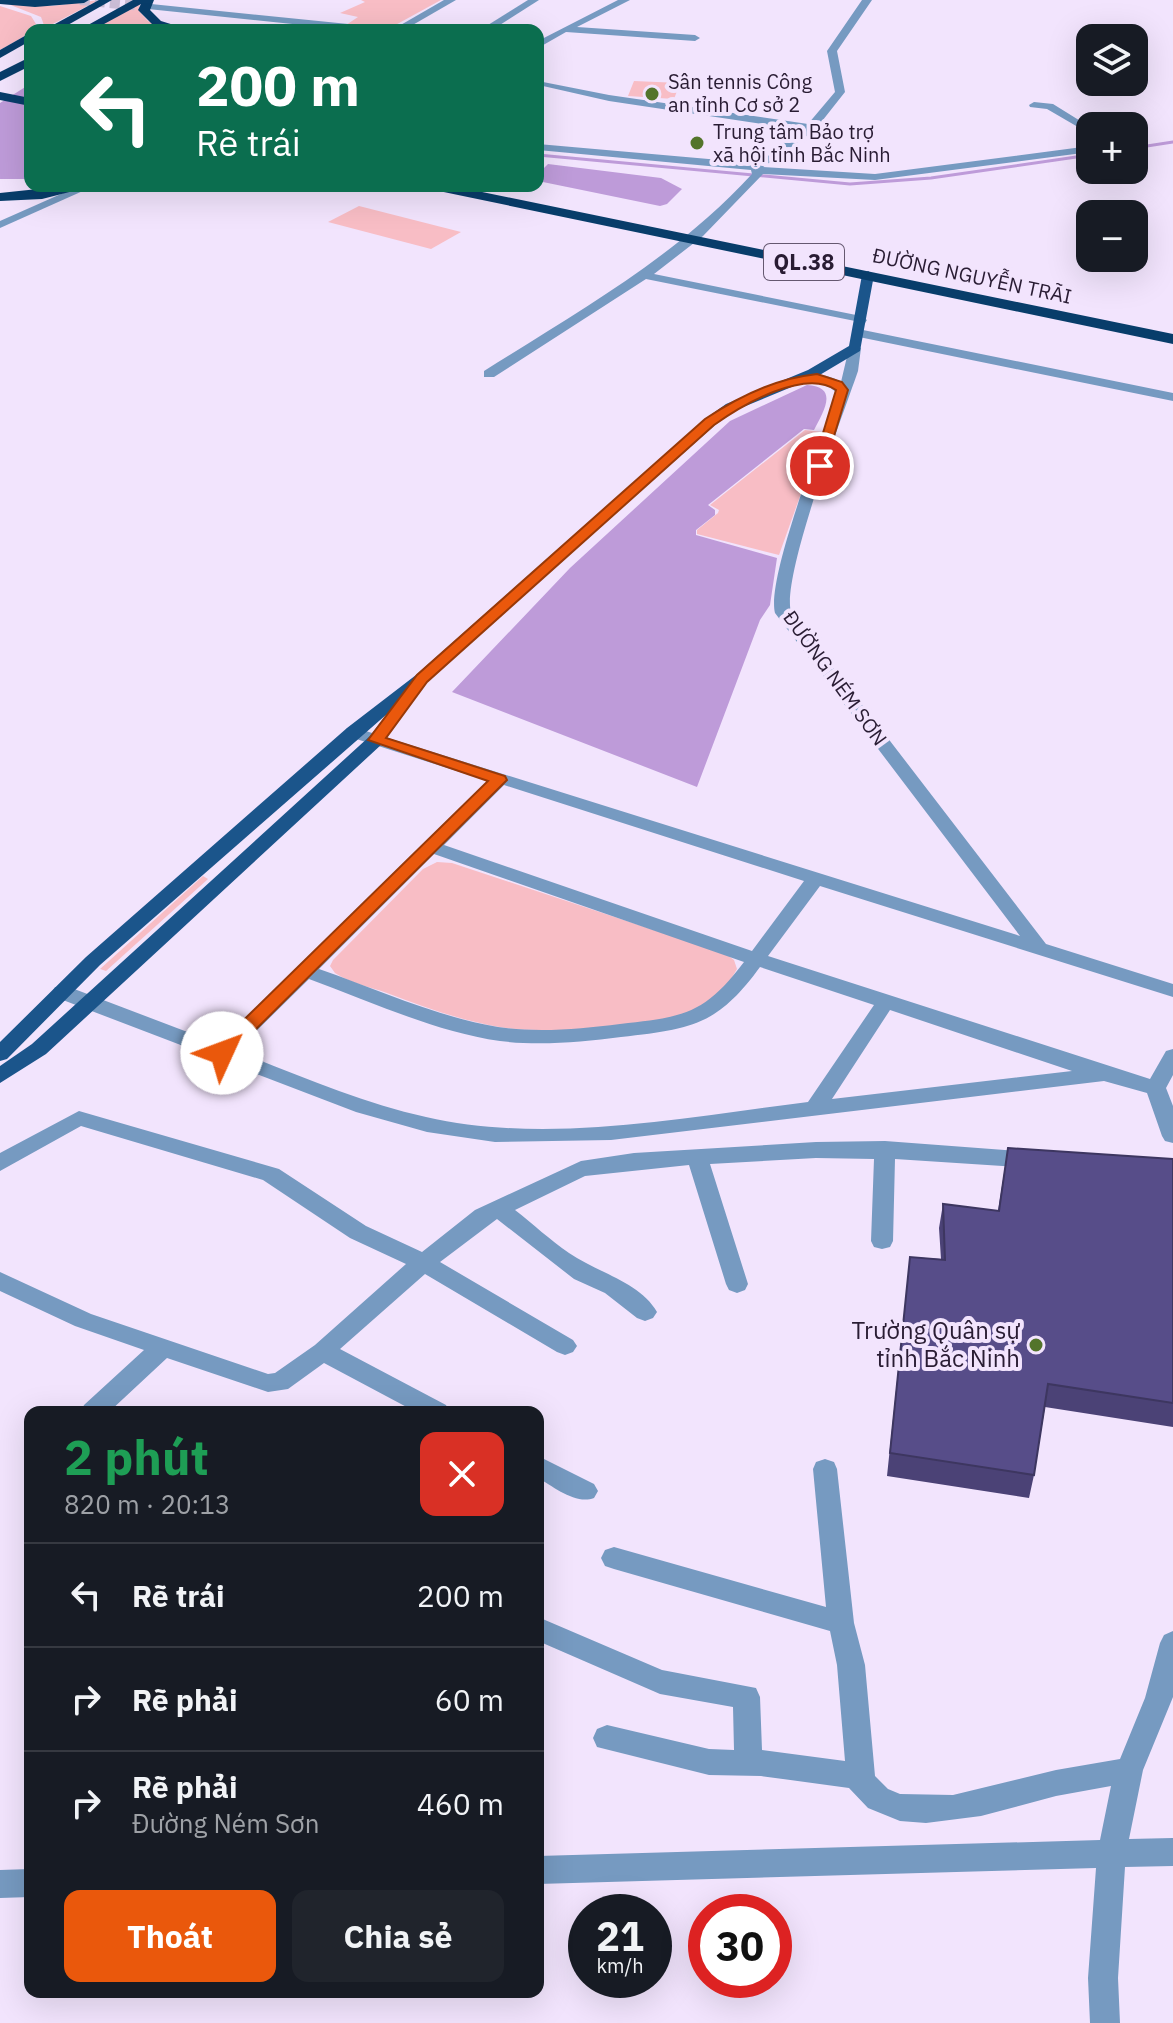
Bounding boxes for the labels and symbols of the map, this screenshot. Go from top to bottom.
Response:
place label: Sân tennis Công an tỉnh Cơ sở 2 [668,68,812,118]
marker: Sân tennis Công an tỉnh Cơ sở 2 [643,85,661,103]
place label: Trung tâm Bảo trợ xã hội tỉnh Bắc Ninh [713,118,891,168]
marker: Trung tâm Bảo trợ xã hội tỉnh Bắc Ninh [688,134,706,152]
street label: ĐƯỜNG NGUYỄN TRÃI [870,239,1075,310]
road number: QL.38 [764,244,844,280]
pin [786,432,854,500]
street label: ĐƯỜNG NÉM SƠN [777,605,894,751]
position arrow [180,1011,264,1095]
place label: Trường Quân sự tỉnh Bắc Ninh [851,1314,1020,1374]
marker: Trường Quân sự tỉnh Bắc Ninh [1027,1336,1045,1354]
speed limit sign: 30 [688,1894,792,1998]

